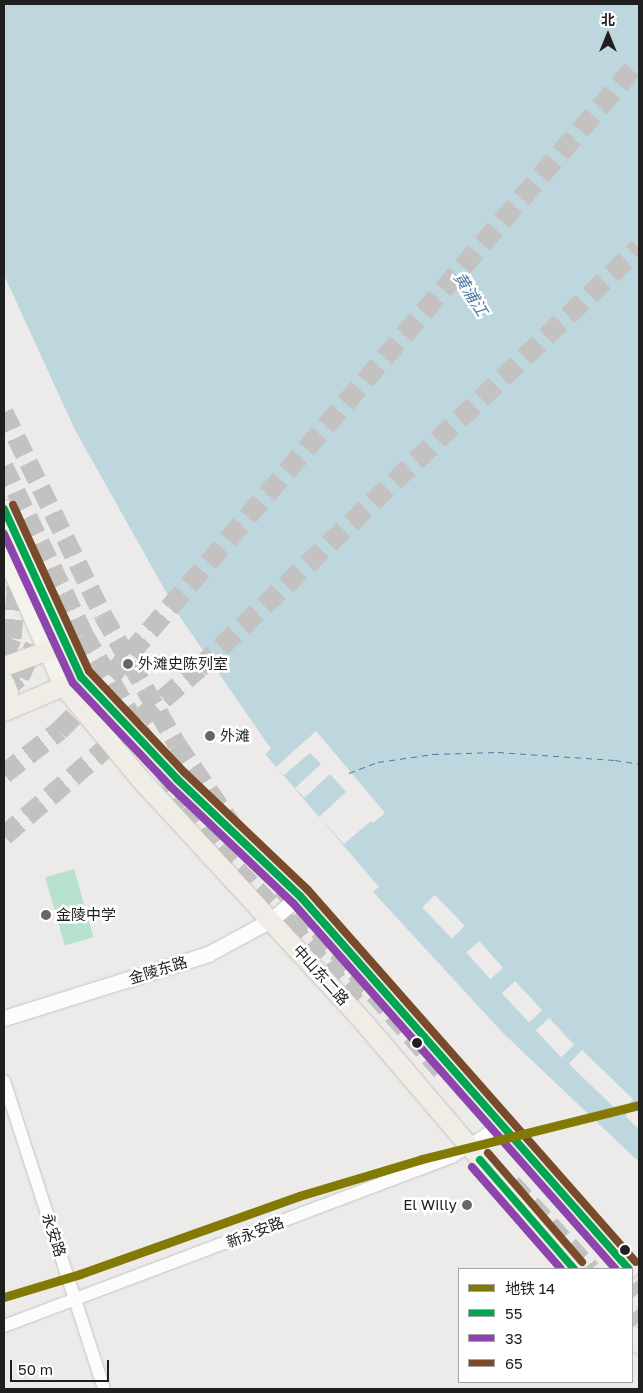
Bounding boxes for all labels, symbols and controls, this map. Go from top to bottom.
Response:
north arrow [583,10,633,60]
text: 北 [601,11,615,28]
water label: 黄浦江 [450,269,492,319]
place label: 外滩史陈列室 [138,655,228,673]
marker: 外滩史陈列室 [122,658,134,670]
place label: 外滩 [220,727,250,745]
marker: 外滩 [204,730,216,742]
place label: 金陵中学 [56,906,116,924]
marker: 金陵中学 [40,909,52,921]
street label: 中山东二路 [289,941,353,1009]
street label: 金陵东路 [127,953,189,987]
unlabelled marker [412,1038,422,1048]
place label: El Willy [403,1196,457,1214]
marker: El Willy [461,1199,473,1211]
street label: 永安路 [38,1211,70,1259]
street label: 新永安路 [224,1213,286,1251]
unlabelled marker [620,1245,630,1255]
legend [458,1268,633,1383]
text: 地铁 14 [505,1279,555,1297]
text: 55 [505,1304,522,1322]
text: 33 [505,1329,523,1347]
scale bar [12,1350,111,1382]
text: 65 [505,1354,523,1372]
text: 50 m [18,1360,53,1378]

